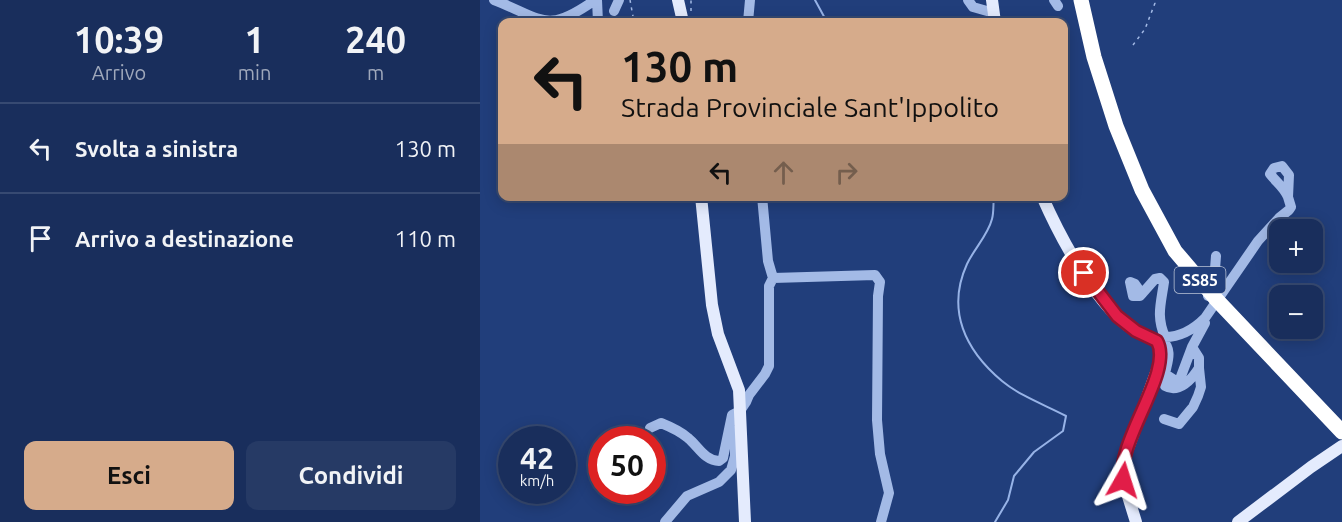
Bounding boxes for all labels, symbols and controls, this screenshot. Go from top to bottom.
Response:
text: 10:39 [74,19,164,60]
text: 1 [244,19,265,60]
text: 240 [345,19,406,60]
icon: left [522,42,600,120]
text: 130 m [621,43,738,90]
text: Arrivo [92,61,146,84]
text: min [238,61,271,84]
text: m [367,61,384,84]
text: Strada Provinciale Sant'Ippolito [621,92,999,122]
icon: left [24,132,57,165]
text: Svolta a sinistra [75,136,238,161]
text: 130 m [395,136,456,161]
icon: left [704,156,737,189]
icon: ahead [767,156,800,189]
icon: right [830,156,863,189]
map controls [1269,219,1323,339]
button: + [1269,219,1323,273]
icon: arrive [24,222,57,255]
text: Arrivo a destinazione [75,226,294,251]
text: 110 m [395,226,456,251]
pin [1058,247,1109,298]
icon: arrive [1067,256,1100,289]
road number: SS85 [1174,267,1226,293]
button: − [1269,285,1323,339]
speed limit sign: 50 [588,426,666,504]
button: Esci [24,441,234,510]
button: Condividi [246,441,456,510]
text: 42 [520,441,554,475]
position arrow [1091,448,1155,512]
text: km/h [520,472,554,489]

